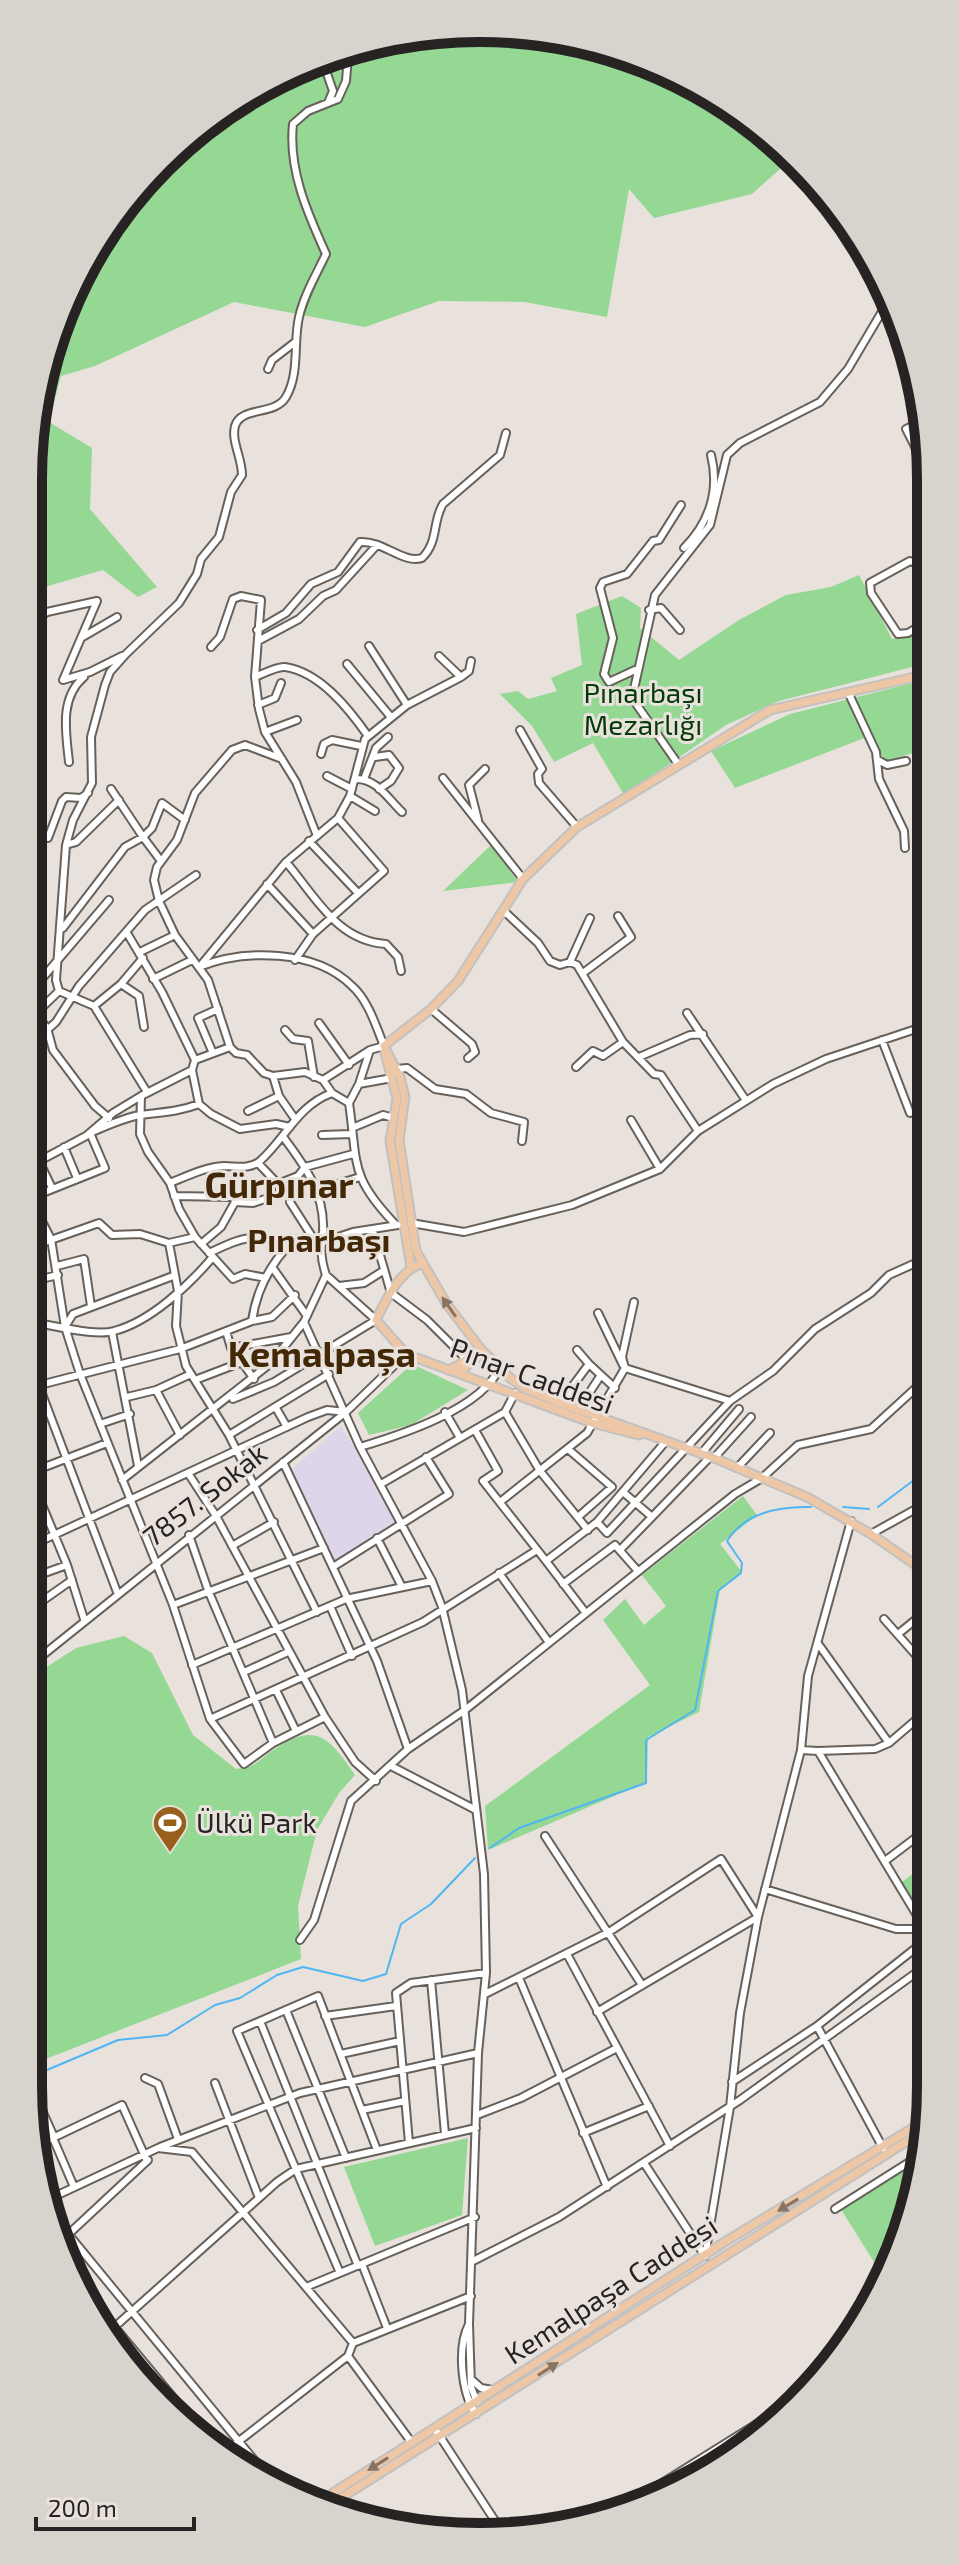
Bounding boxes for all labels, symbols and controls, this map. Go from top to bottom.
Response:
park label: Pınarbaşı Mezarlığı [584,675,702,741]
district label: Gürpınar [204,1162,354,1205]
district label: Pınarbaşı [248,1220,390,1260]
one-way arrow [442,1296,457,1317]
street label: Pınar Caddesi [446,1330,619,1420]
district label: Kemalpaşa [228,1331,416,1376]
street label: 7857. Sokak [136,1435,273,1553]
sports icon: Ülkü Park [151,1804,189,1854]
place label: Ülkü Park [196,1805,317,1839]
one-way arrow [777,2197,799,2211]
street label: Kemalpaşa Caddesi [498,2208,724,2371]
one-way arrow [537,2362,559,2376]
one-way arrow [367,2456,389,2470]
scale bar [36,2481,194,2531]
text: 200 m [48,2493,117,2522]

